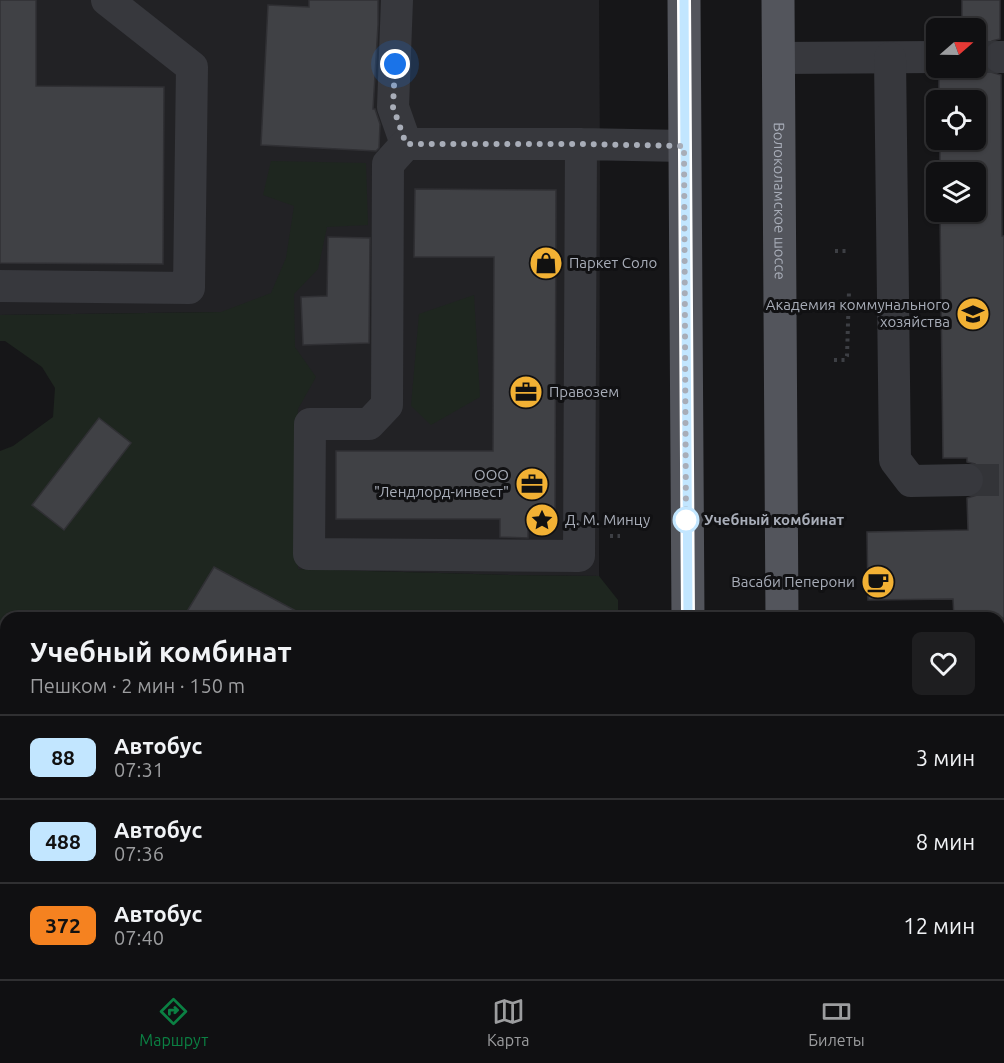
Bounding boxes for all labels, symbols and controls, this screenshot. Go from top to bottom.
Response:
north arrow [926,18,986,78]
map controls [926,18,986,222]
your location [380,49,410,79]
button: locate [926,90,986,150]
street label: Волоколамское шоссе [771,122,789,280]
button: layers [926,162,986,222]
shop icon: Паркет Соло [528,245,564,281]
place label: Паркет Соло [569,254,657,271]
place label: Академия коммунального хозяйства [766,296,950,330]
school or university icon: Академия коммунального хозяйства [955,296,991,332]
office icon: Правозем [508,374,544,410]
place label: Правозем [549,383,619,400]
place label: ООО "Лендлорд-инвест" [374,466,509,500]
office icon: ООО "Лендлорд-инвест" [514,466,550,502]
place icon: Д. М. Минцу [524,502,560,538]
marker: Учебный комбинат [673,507,699,533]
place label: Д. М. Минцу [565,511,650,528]
place label: Учебный комбинат [704,511,845,528]
cafe icon: Васаби Пеперони [860,564,896,600]
place label: Васаби Пеперони [731,573,855,590]
button: heart [912,632,975,695]
text: Учебный комбинат [30,636,292,667]
text: Пешком · 2 мин · 150 m [30,674,245,697]
text: Автобус [114,733,202,758]
text: 88 [51,745,75,769]
text: 3 мин [916,745,975,770]
text: 07:31 [114,758,164,781]
text: Автобус [114,817,202,842]
text: 488 [45,829,81,853]
text: 8 мин [916,829,975,854]
text: 07:36 [114,842,164,865]
text: Автобус [114,901,202,926]
text: 372 [45,913,81,937]
text: 12 мин [903,913,975,938]
text: 07:40 [114,926,164,949]
tab: Маршрут [139,995,208,1049]
tab: Карта [487,995,530,1049]
tab: Билеты [808,995,865,1049]

